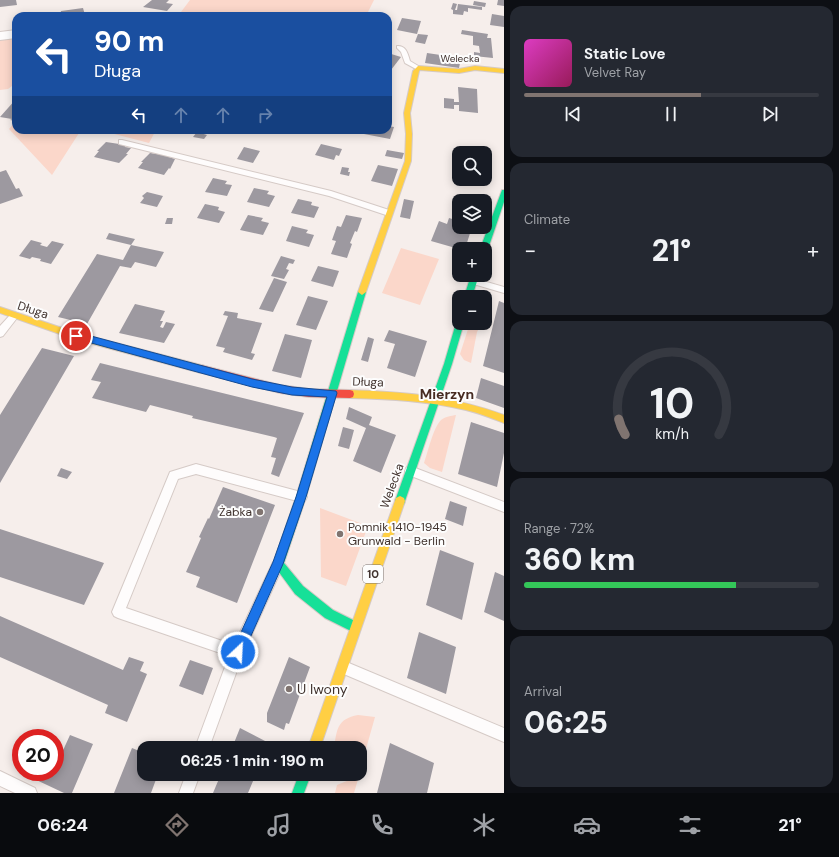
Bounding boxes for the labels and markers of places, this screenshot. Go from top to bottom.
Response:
pin [59,319,93,353]
place label: Żabka [219,504,252,520]
marker: Żabka [255,507,265,517]
place label: Pomnik 1410-1945 Grunwald - Berlin [348,519,447,549]
marker: Pomnik 1410-1945 Grunwald - Berlin [335,529,345,539]
place label: U Iwony [297,680,348,698]
marker: U Iwony [284,684,294,694]

